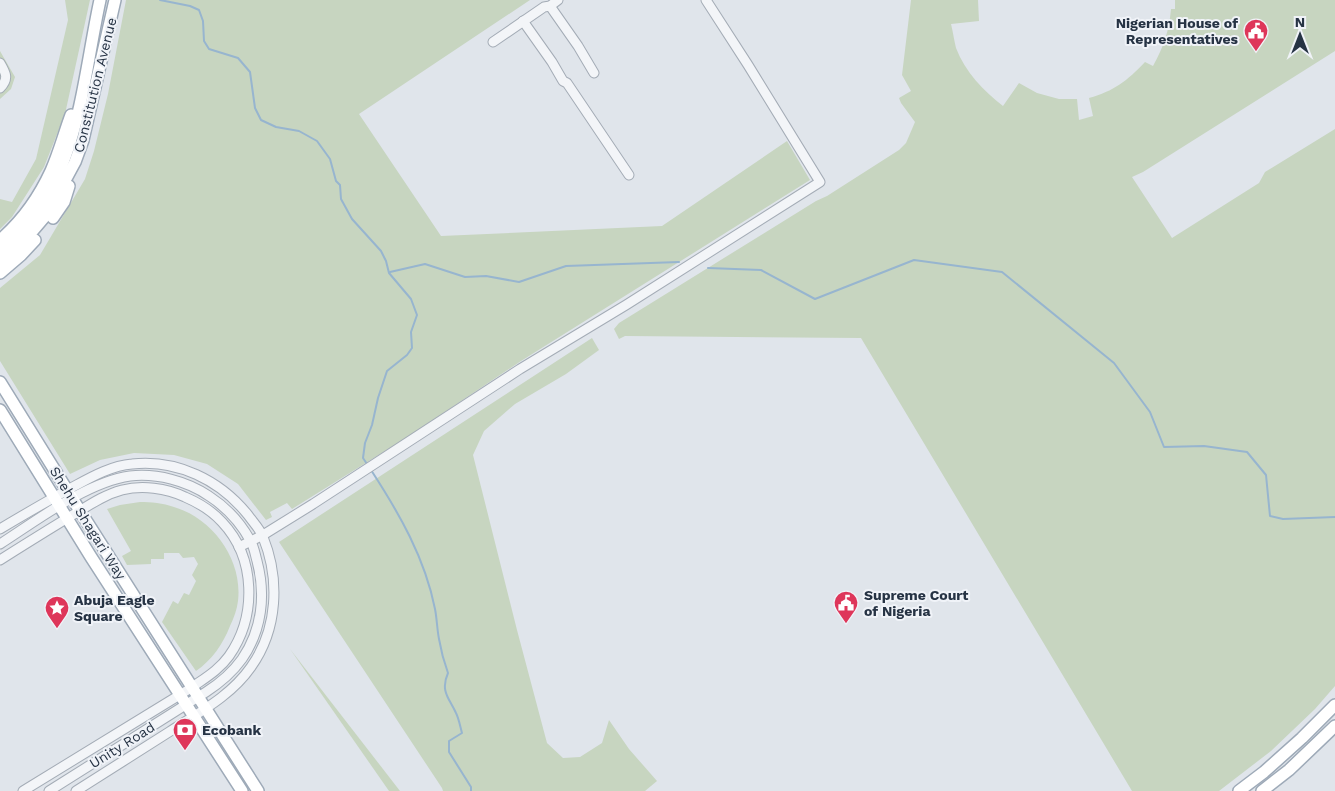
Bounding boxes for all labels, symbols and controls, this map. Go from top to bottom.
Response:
north arrow [1275,10,1325,60]
text: N [1295,14,1305,30]
place label: Nigerian House of Representatives [1116,15,1239,47]
street label: Constitution Avenue [70,16,120,154]
public building icon: Nigerian House of Representatives [1243,18,1269,52]
street label: Shehu Shagari Way [47,464,130,583]
place label: Supreme Court of Nigeria [864,587,968,619]
public building icon: Supreme Court of Nigeria [833,590,859,624]
place label: Abuja Eagle Square [74,592,155,624]
place icon: Abuja Eagle Square [44,595,70,629]
bank icon: Ecobank [172,717,198,751]
street label: Unity Road [86,719,158,771]
place label: Ecobank [202,722,262,738]

